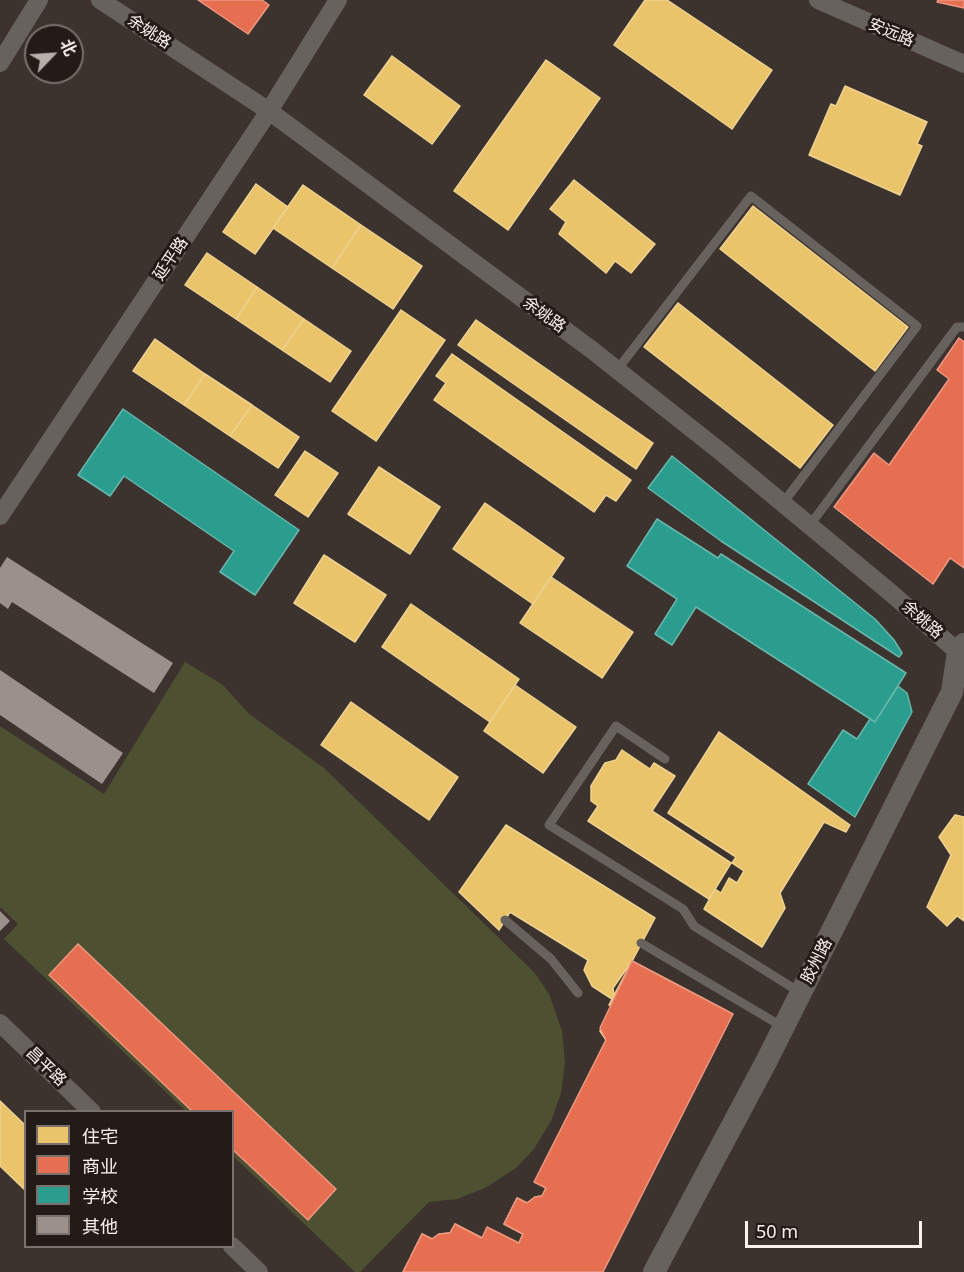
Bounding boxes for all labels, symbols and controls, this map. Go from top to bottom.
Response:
street label: 余姚路 [124,11,174,53]
street label: 安远路 [865,15,917,51]
north arrow [24,24,84,84]
text: 北 [55,35,82,59]
street label: 延平路 [150,234,192,284]
street label: 余姚路 [519,293,569,337]
street label: 余姚路 [898,597,946,643]
street label: 胶州路 [798,935,836,987]
street label: 昌平路 [22,1043,70,1091]
legend [24,1110,234,1248]
text: 住宅 [82,1124,118,1148]
text: 商业 [82,1154,118,1178]
text: 学校 [82,1184,118,1208]
scale bar [748,1209,925,1247]
text: 其他 [82,1214,118,1238]
text: 50 m [756,1219,798,1243]

